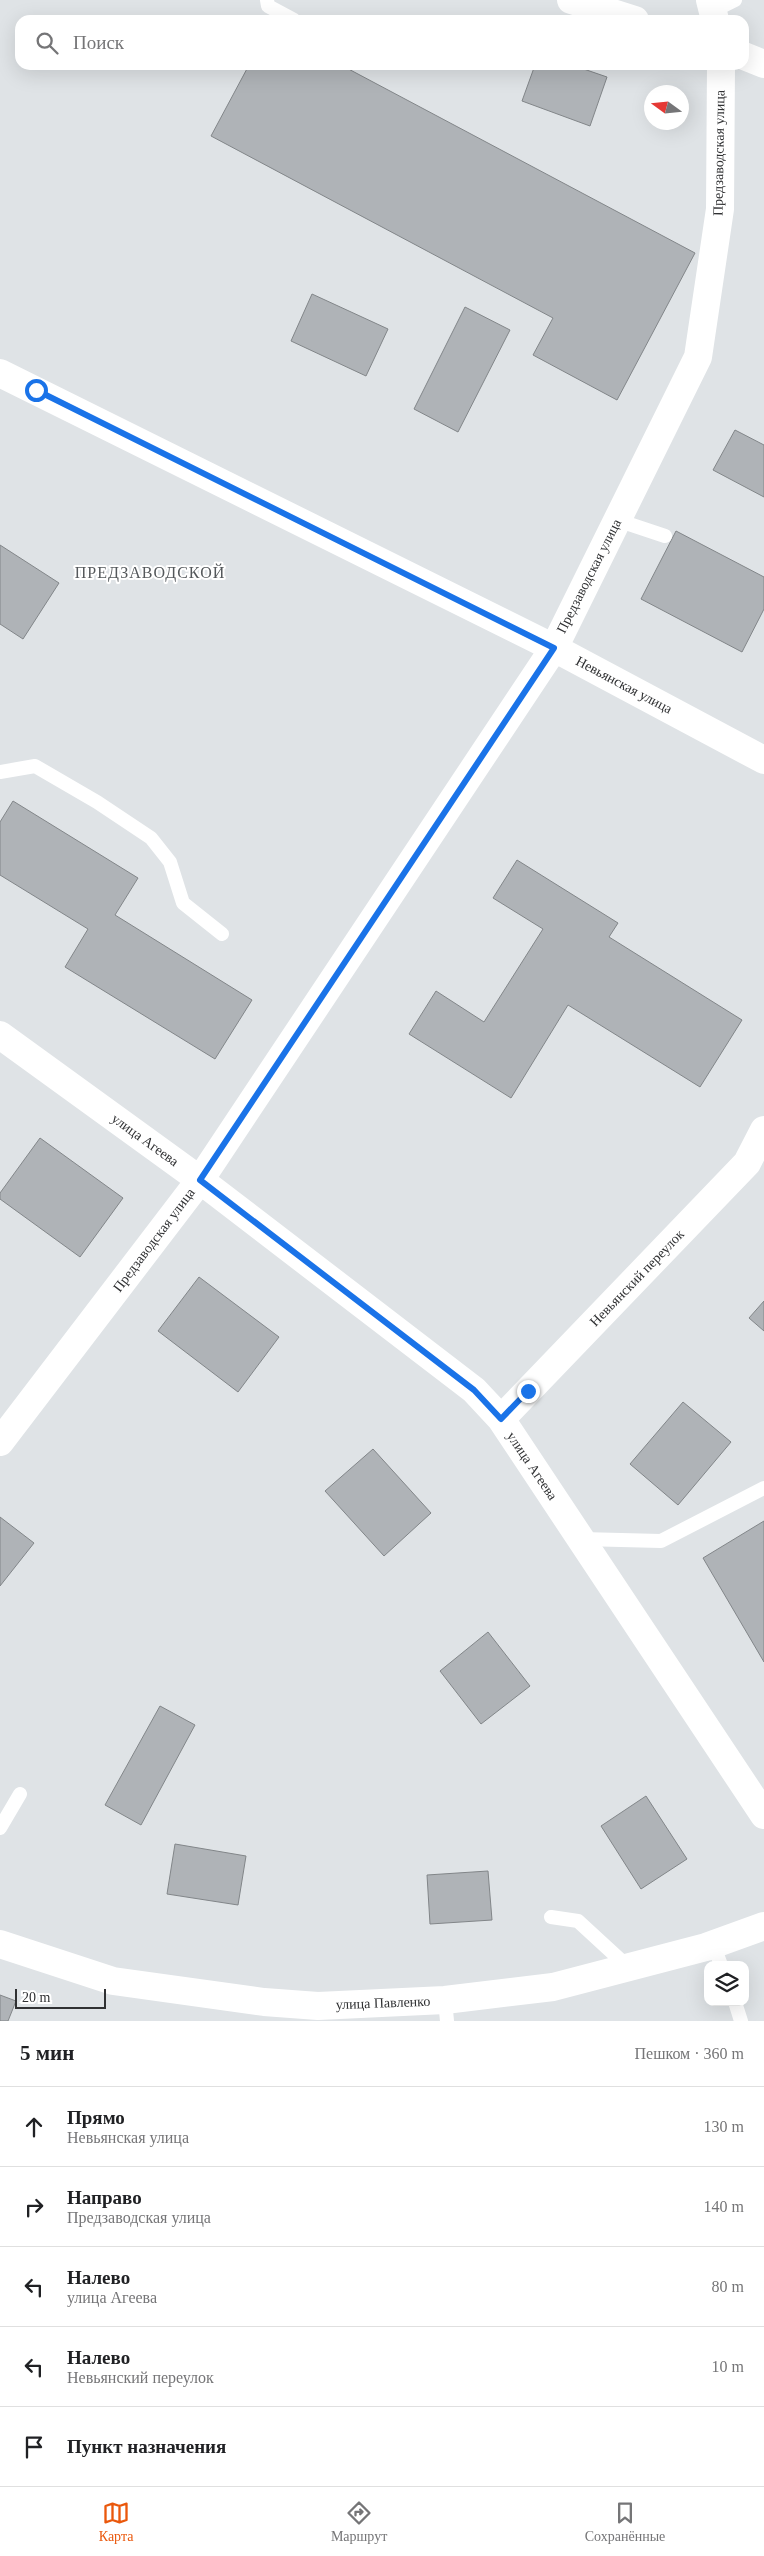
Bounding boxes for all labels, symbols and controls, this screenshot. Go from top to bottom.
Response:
search box [15,15,749,70]
icon: search [33,29,61,57]
text: Поиск [73,32,124,53]
north arrow [644,85,689,130]
street label: Предзаводская улица [710,89,728,216]
route start [25,379,48,402]
street label: Предзаводская улица [554,516,625,636]
district label: ПРЕДЗАВОДСКОЙ [75,563,225,582]
street label: Невьянская улица [573,653,675,717]
street label: улица Агеева [109,1111,182,1170]
street label: Предзаводская улица [110,1185,198,1295]
street label: Невьянский переулок [587,1226,687,1329]
route end [517,1380,540,1403]
street label: улица Агеева [504,1429,561,1504]
map controls [704,1961,749,2006]
button: layers [704,1961,749,2006]
scale bar [15,1986,106,2009]
text: 20 m [22,1990,50,2005]
street label: улица Павленко [335,1994,431,2012]
text: 5 мин [20,2041,74,2065]
text: Пешком · 360 m [634,2045,744,2062]
text: Прямо [67,2107,125,2128]
icon: ahead [20,2113,48,2141]
text: 130 m [704,2118,744,2135]
text: Невьянская улица [67,2129,189,2146]
text: Направо [67,2187,142,2208]
icon: right [20,2193,48,2221]
text: 140 m [704,2198,744,2215]
text: Предзаводская улица [67,2209,211,2226]
text: Налево [67,2267,130,2288]
icon: left [20,2273,48,2301]
text: 80 m [712,2278,744,2295]
text: улица Агеева [67,2289,157,2306]
text: Налево [67,2347,130,2368]
icon: left [20,2353,48,2381]
text: 10 m [712,2358,744,2375]
text: Невьянский переулок [67,2369,214,2386]
icon: arrive [20,2433,48,2461]
text: Пункт назначения [67,2436,226,2457]
tab: Карта [99,2499,133,2545]
tab: Маршрут [331,2499,387,2545]
tab: Сохранённые [585,2499,665,2545]

